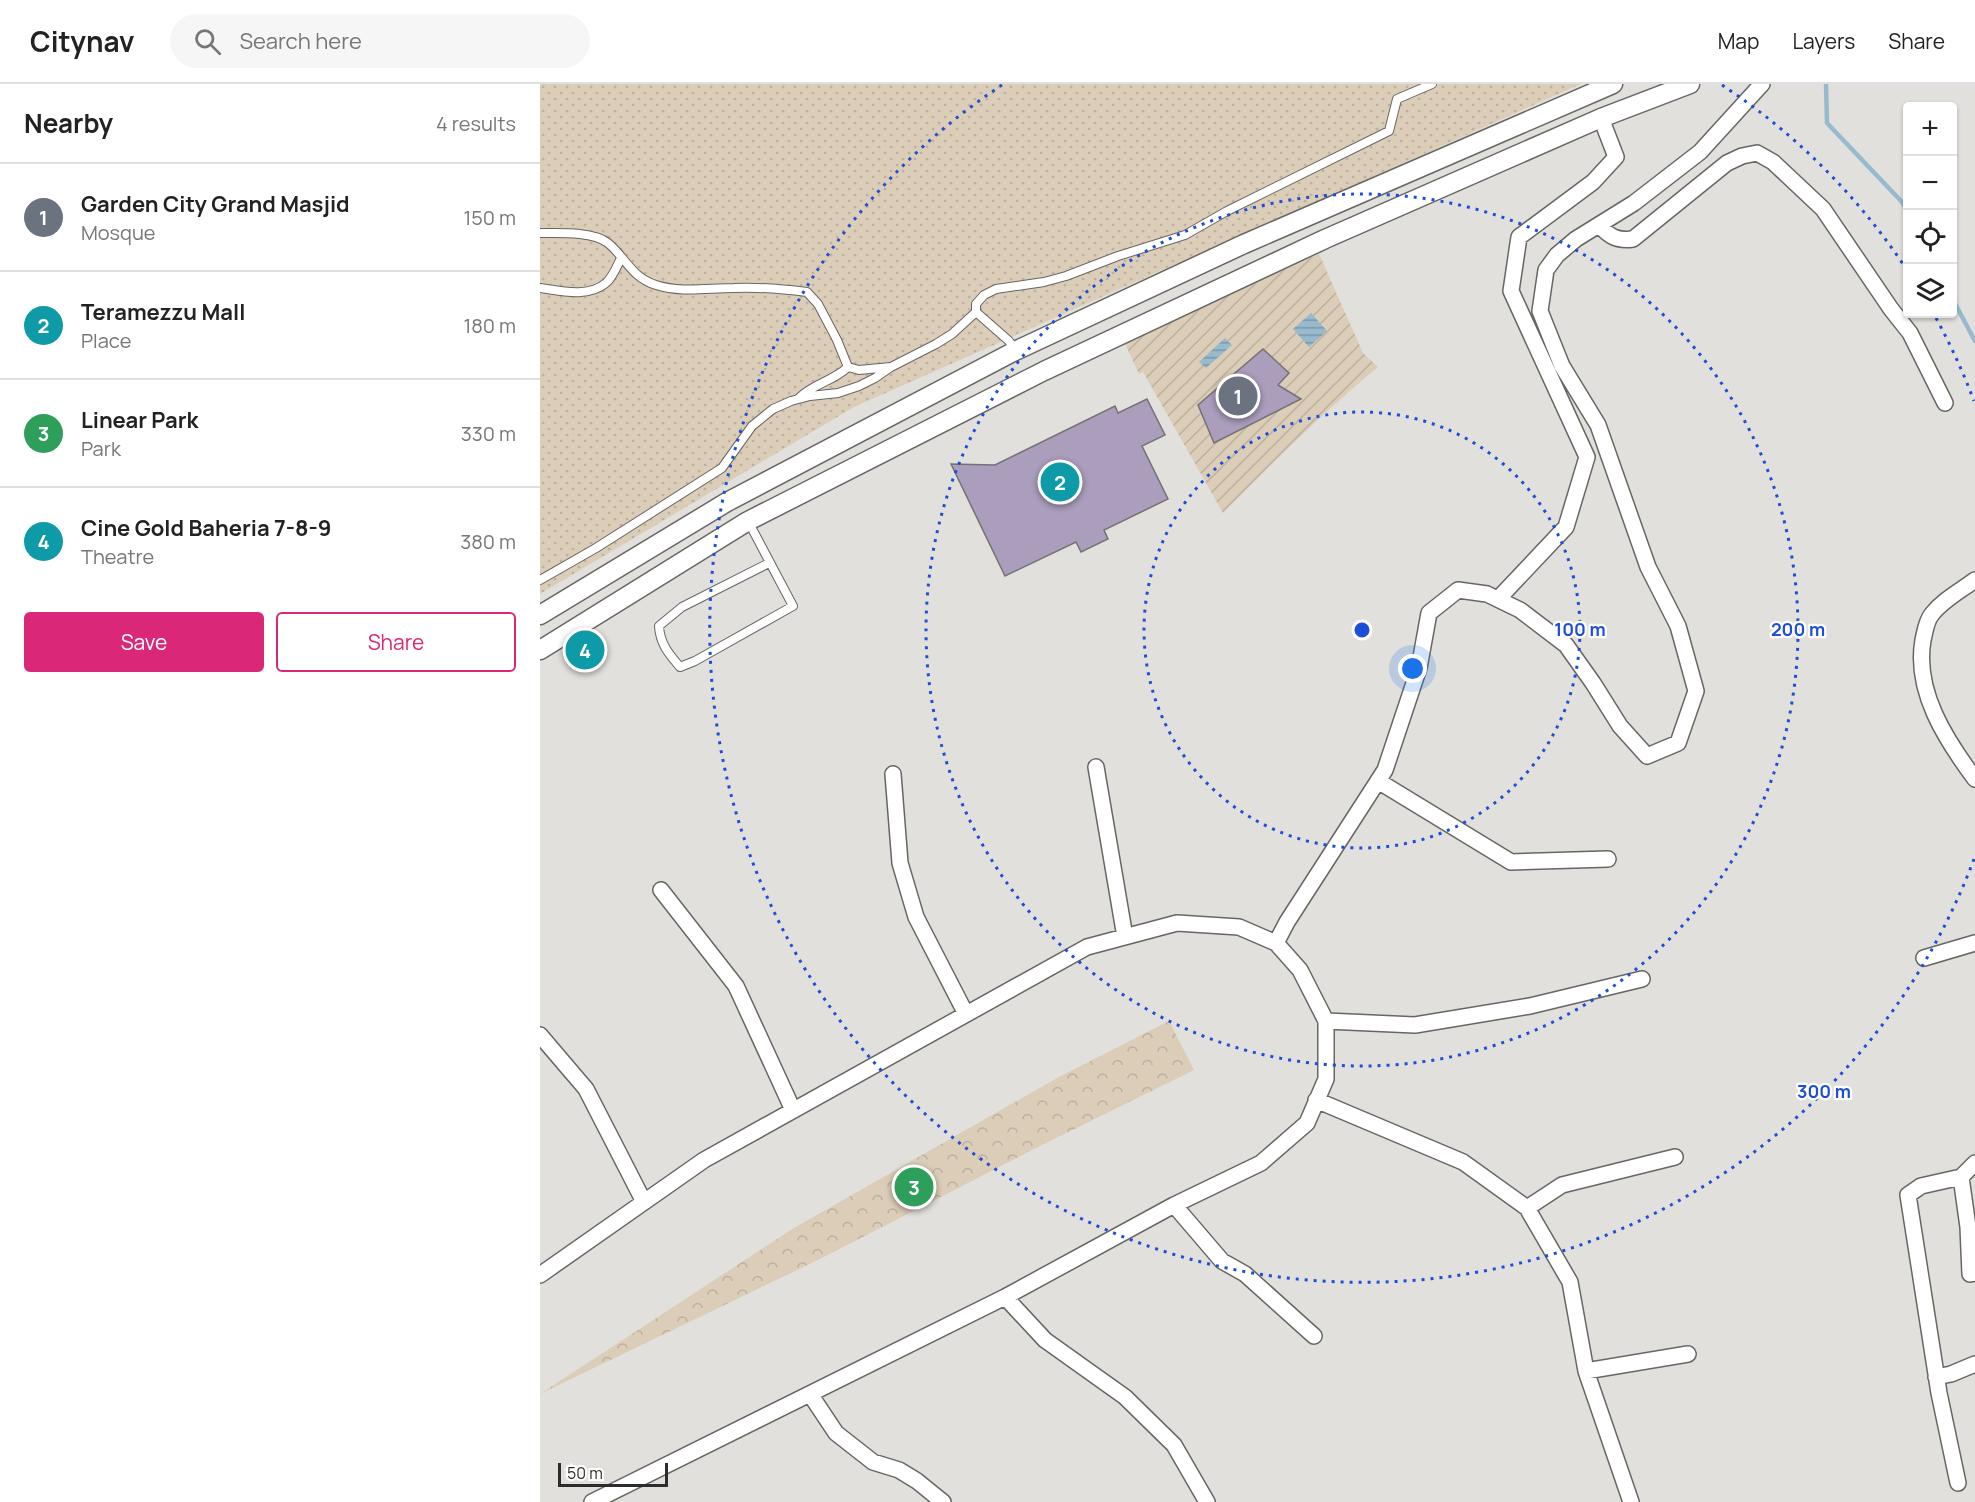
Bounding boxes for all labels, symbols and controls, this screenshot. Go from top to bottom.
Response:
search box [170,14,590,68]
text: Citynav [30,22,134,60]
icon: search [191,25,224,58]
text: Search here [239,26,362,56]
text: Map [1718,27,1759,55]
text: Layers [1792,27,1855,55]
text: Share [1888,27,1945,55]
map controls [1903,102,1957,318]
button: + [1903,102,1957,156]
text: Nearby [24,105,113,141]
text: 4 results [436,110,516,137]
button: − [1903,156,1957,210]
text: Garden City Grand Masjid [81,189,350,219]
text: 1 [39,204,48,231]
text: 150 m [463,204,516,231]
button: locate [1903,210,1957,264]
text: Mosque [81,219,155,246]
button: layers [1903,264,1957,318]
text: Teramezzu Mall [81,297,245,327]
text: 2 [38,312,49,339]
text: 180 m [463,312,516,339]
text: Place [81,327,131,354]
pin: 1 [1218,374,1258,418]
text: Linear Park [81,405,198,435]
text: 3 [38,420,49,447]
text: 330 m [461,420,516,447]
text: Park [81,435,121,462]
pin: 2 [1040,460,1080,504]
text: Cine Gold Baheria 7-8-9 [81,513,331,543]
text: 4 [37,528,50,555]
text: 380 m [460,528,516,555]
text: Theatre [81,543,154,570]
button: Save [24,612,264,672]
button: Share [276,612,516,672]
text: 100 m [1554,617,1606,641]
text: 200 m [1771,617,1825,641]
centre of rings [1352,620,1372,640]
pin: 4 [566,628,604,672]
your location [1398,654,1427,683]
text: 300 m [1797,1079,1851,1103]
pin: 3 [894,1164,934,1210]
scale bar [558,1460,668,1488]
text: 50 m [567,1462,603,1484]

